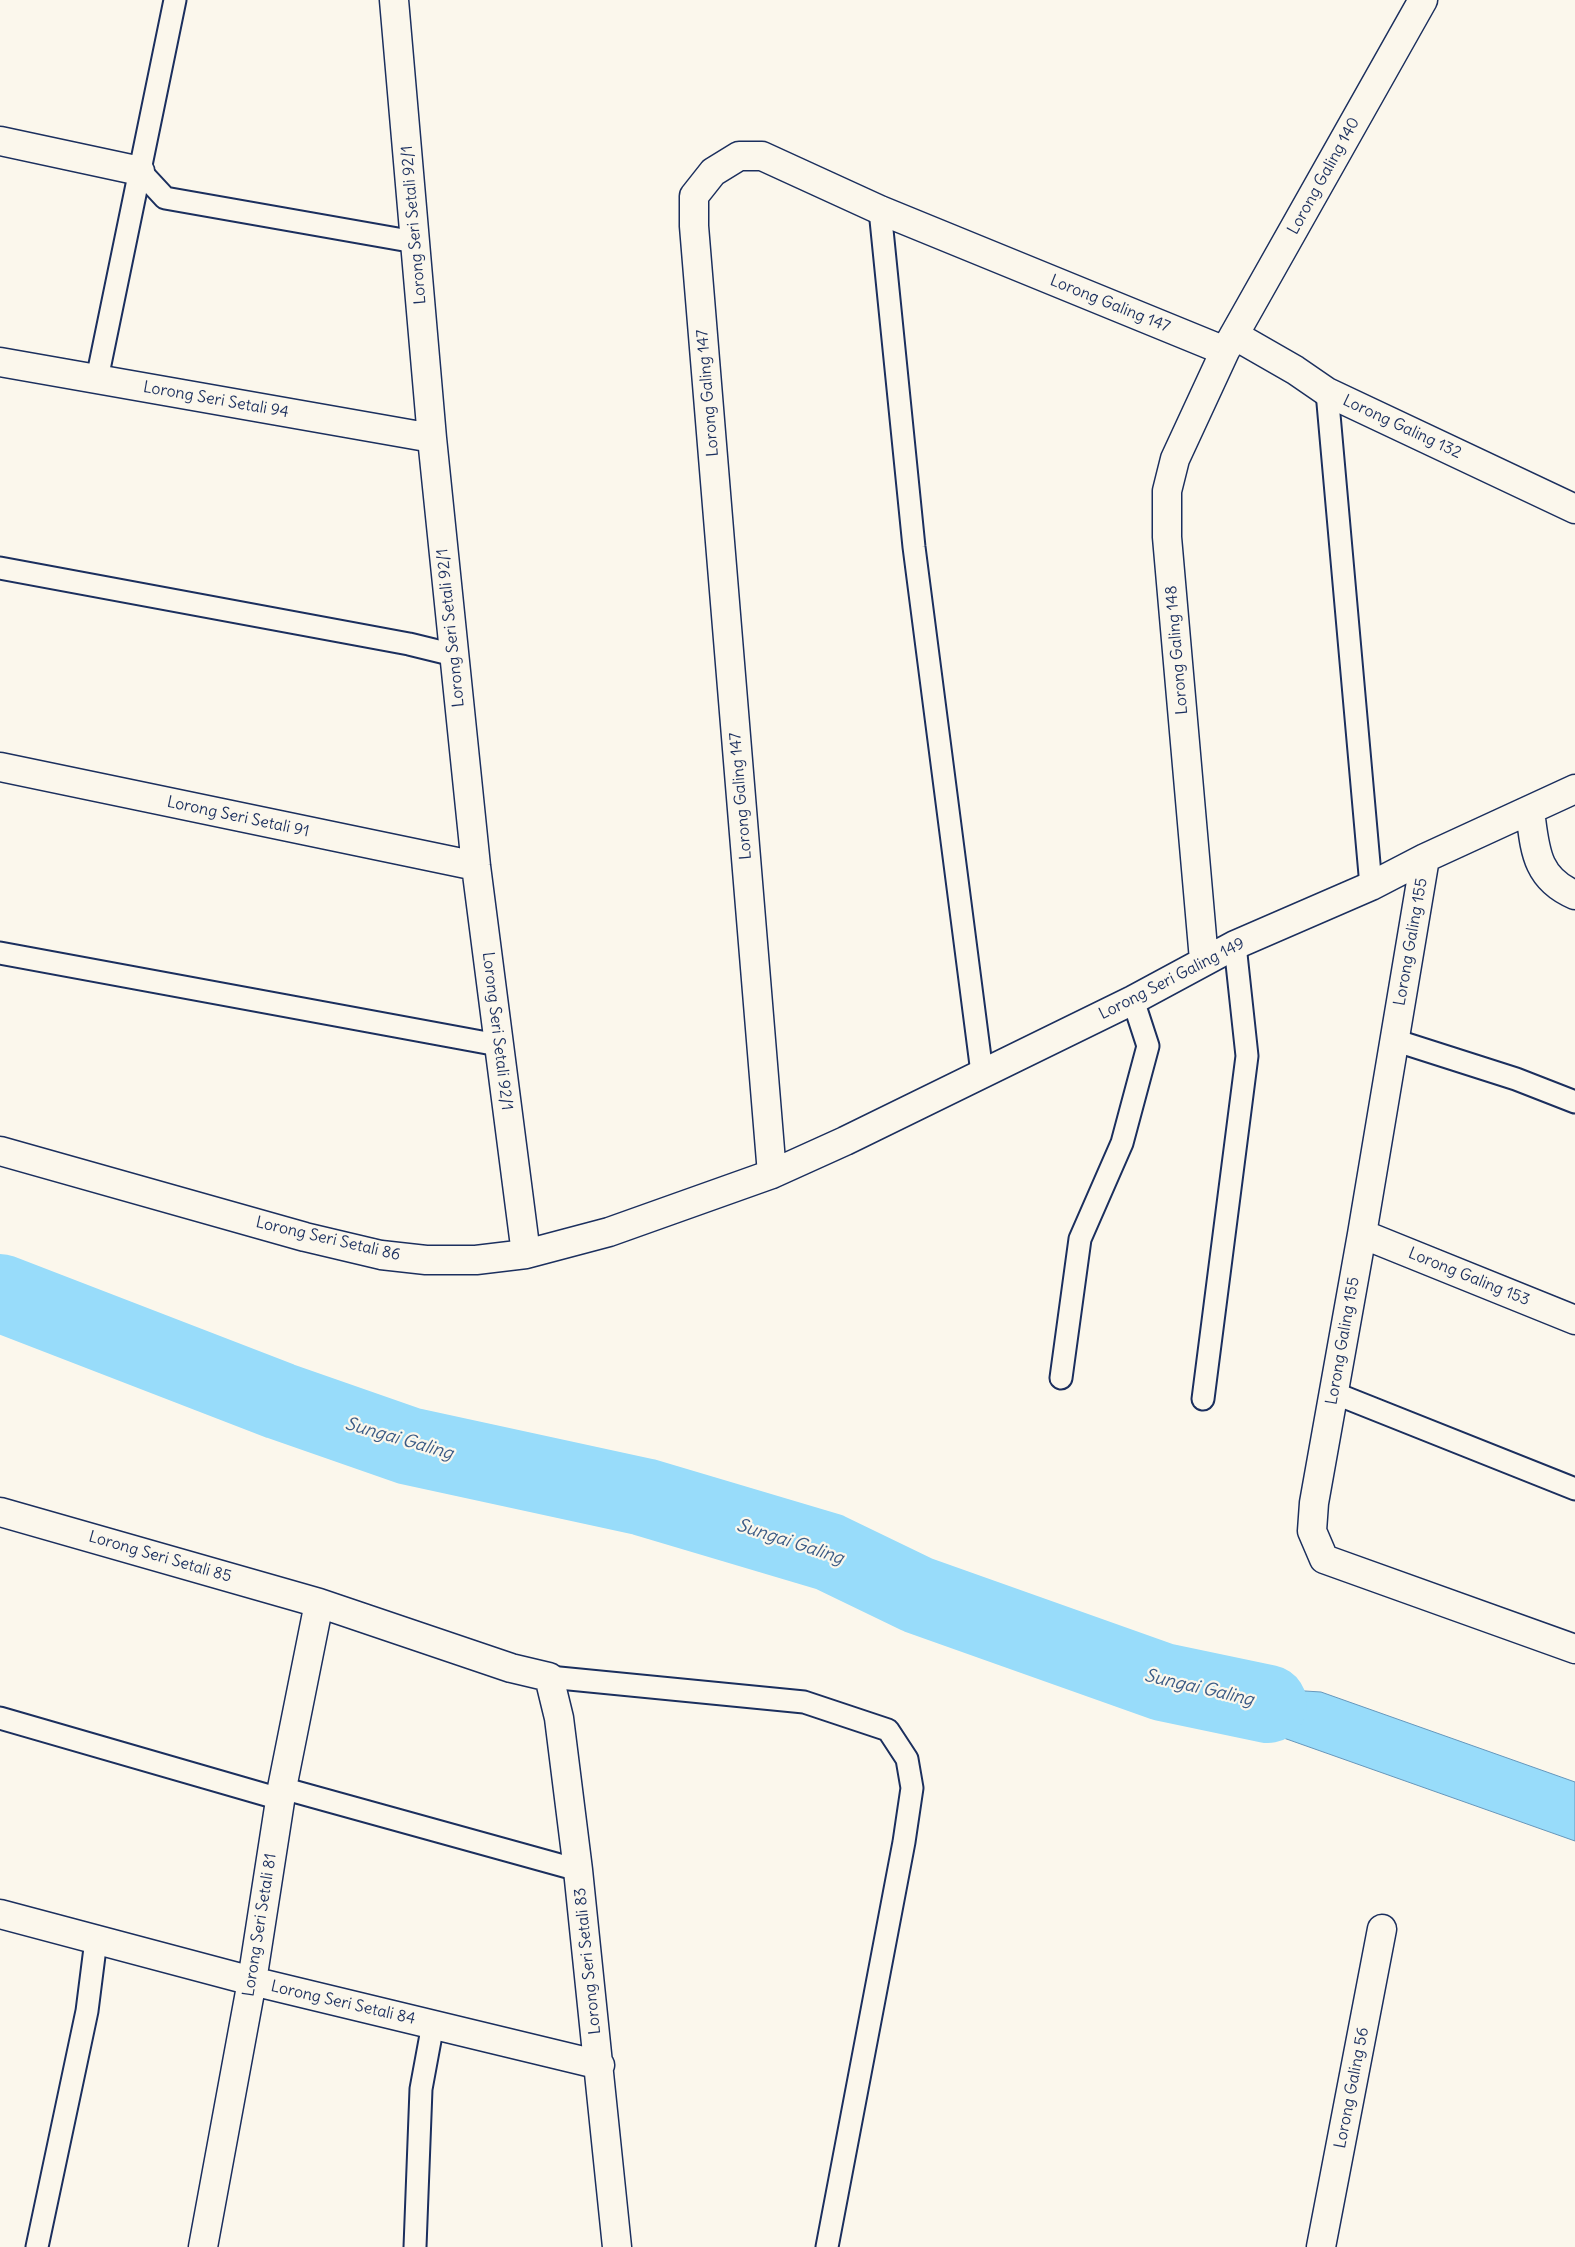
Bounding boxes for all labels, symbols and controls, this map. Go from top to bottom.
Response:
street label: Lorong Galing 140 [1284,114,1364,238]
street label: Lorong Seri Setali 92/1 [397,145,431,305]
street label: Lorong Galing 147 [1047,271,1173,337]
street label: Lorong Galing 147 [693,328,723,458]
street label: Lorong Seri Setali 94 [142,378,290,422]
street label: Lorong Galing 132 [1340,391,1464,463]
street label: Lorong Seri Setali 92/1 [433,548,469,708]
street label: Lorong Galing 148 [1162,585,1192,715]
street label: Lorong Galing 147 [726,731,756,861]
street label: Lorong Seri Setali 91 [165,793,311,841]
street label: Lorong Galing 155 [1390,877,1432,1007]
street label: Lorong Seri Galing 149 [1096,934,1248,1024]
street label: Lorong Seri Setali 92/1 [478,951,516,1111]
street label: Lorong Seri Setali 86 [254,1213,402,1265]
street label: Lorong Galing 153 [1405,1244,1533,1310]
street label: Lorong Galing 155 [1322,1276,1364,1406]
water label: Sungai Galing [342,1413,456,1465]
water label: Sungai Galing [734,1515,846,1569]
street label: Lorong Seri Setali 85 [86,1527,234,1587]
water label: Sungai Galing [1142,1665,1256,1711]
street label: Lorong Seri Setali 81 [239,1852,281,1998]
street label: Lorong Seri Setali 83 [571,1887,605,2035]
street label: Lorong Seri Setali 84 [269,1977,417,2029]
street label: Lorong Galing 56 [1331,2026,1373,2150]

